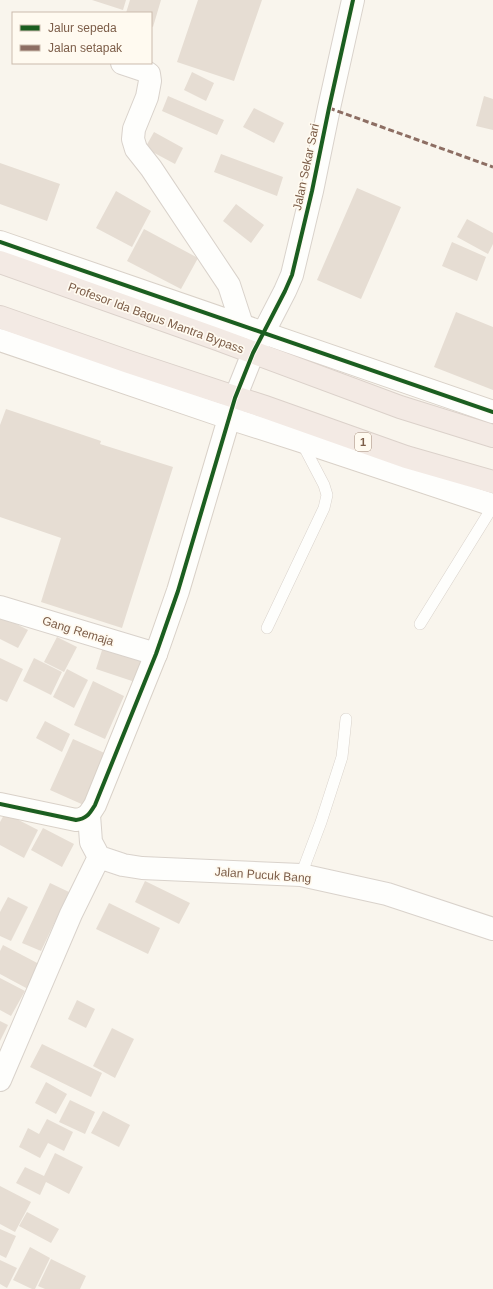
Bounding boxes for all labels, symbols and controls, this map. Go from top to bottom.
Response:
legend [12,12,152,64]
text: Jalur sepeda [48,21,117,35]
text: Jalan setapak [48,41,123,55]
street label: Jalan Sekar Sari [290,122,322,212]
street label: Profesor Ida Bagus Mantra Bypass [66,280,246,356]
road number: 1 [355,433,371,451]
street label: Gang Remaja [41,613,116,649]
street label: Jalan Pucuk Bang [214,865,312,885]

